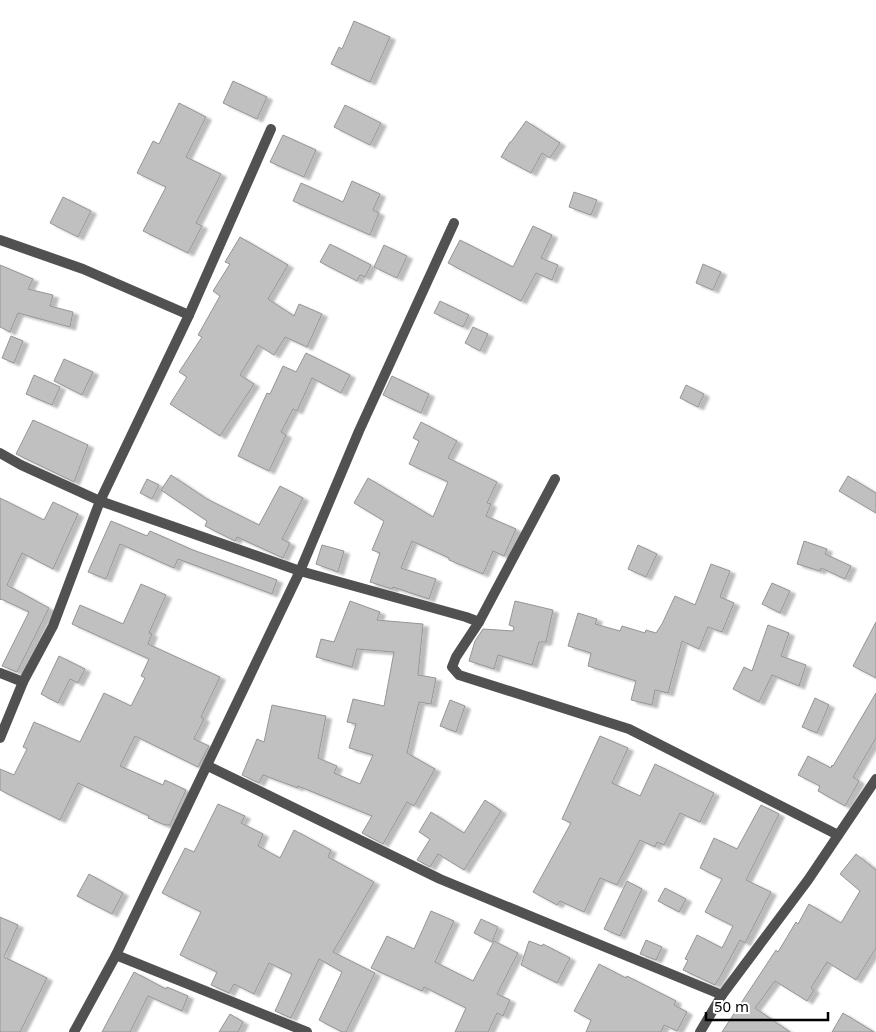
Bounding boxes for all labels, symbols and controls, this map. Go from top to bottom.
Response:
scale bar [706,990,828,1022]
text: 50 m [714,996,749,1016]

